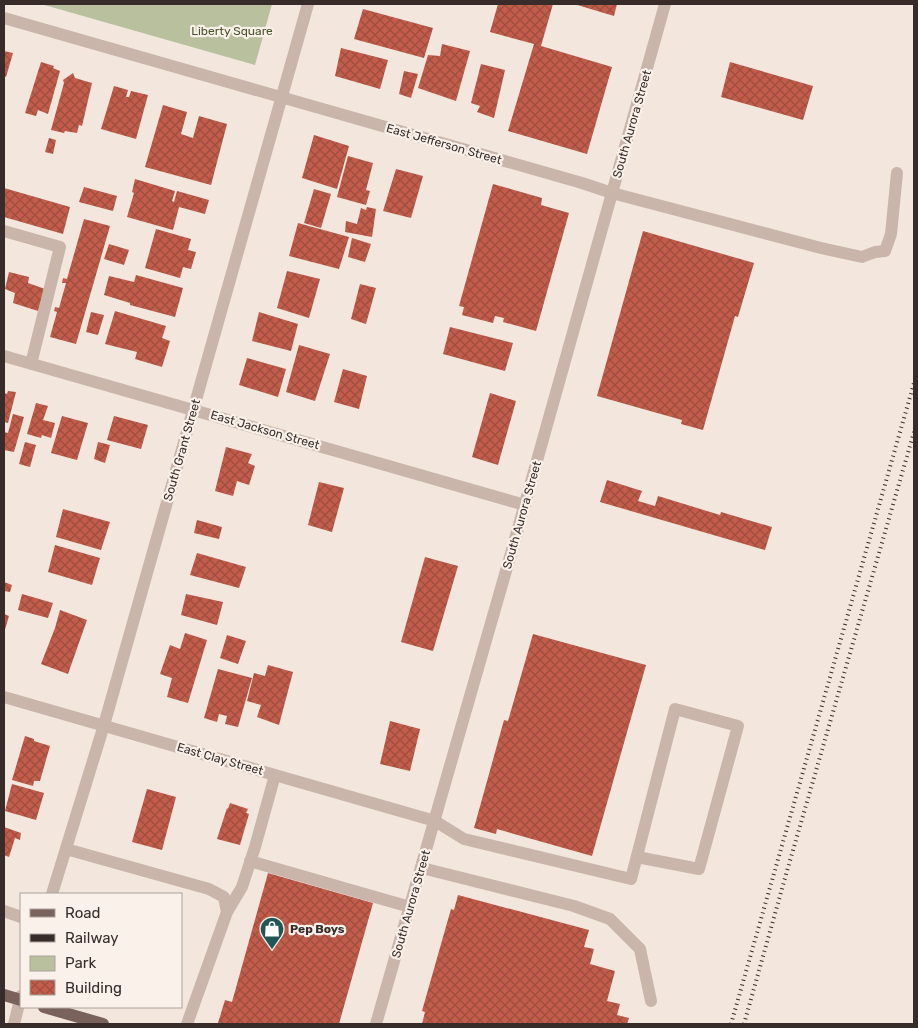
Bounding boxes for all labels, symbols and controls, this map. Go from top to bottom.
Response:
park label: Liberty Square [191,24,273,38]
street label: South Aurora Street [610,68,654,179]
street label: East Jefferson Street [385,121,504,167]
street label: South Grant Street [161,397,203,503]
street label: East Jackson Street [209,408,321,452]
street label: South Aurora Street [500,459,544,570]
street label: East Clay Street [175,740,265,778]
street label: South Aurora Street [389,848,433,959]
legend [20,893,182,1008]
text: Road [65,904,101,922]
shop icon: Pep Boys [259,916,285,950]
place label: Pep Boys [290,922,345,936]
text: Railway [65,929,119,947]
text: Park [65,954,96,972]
text: Building [65,979,122,997]

